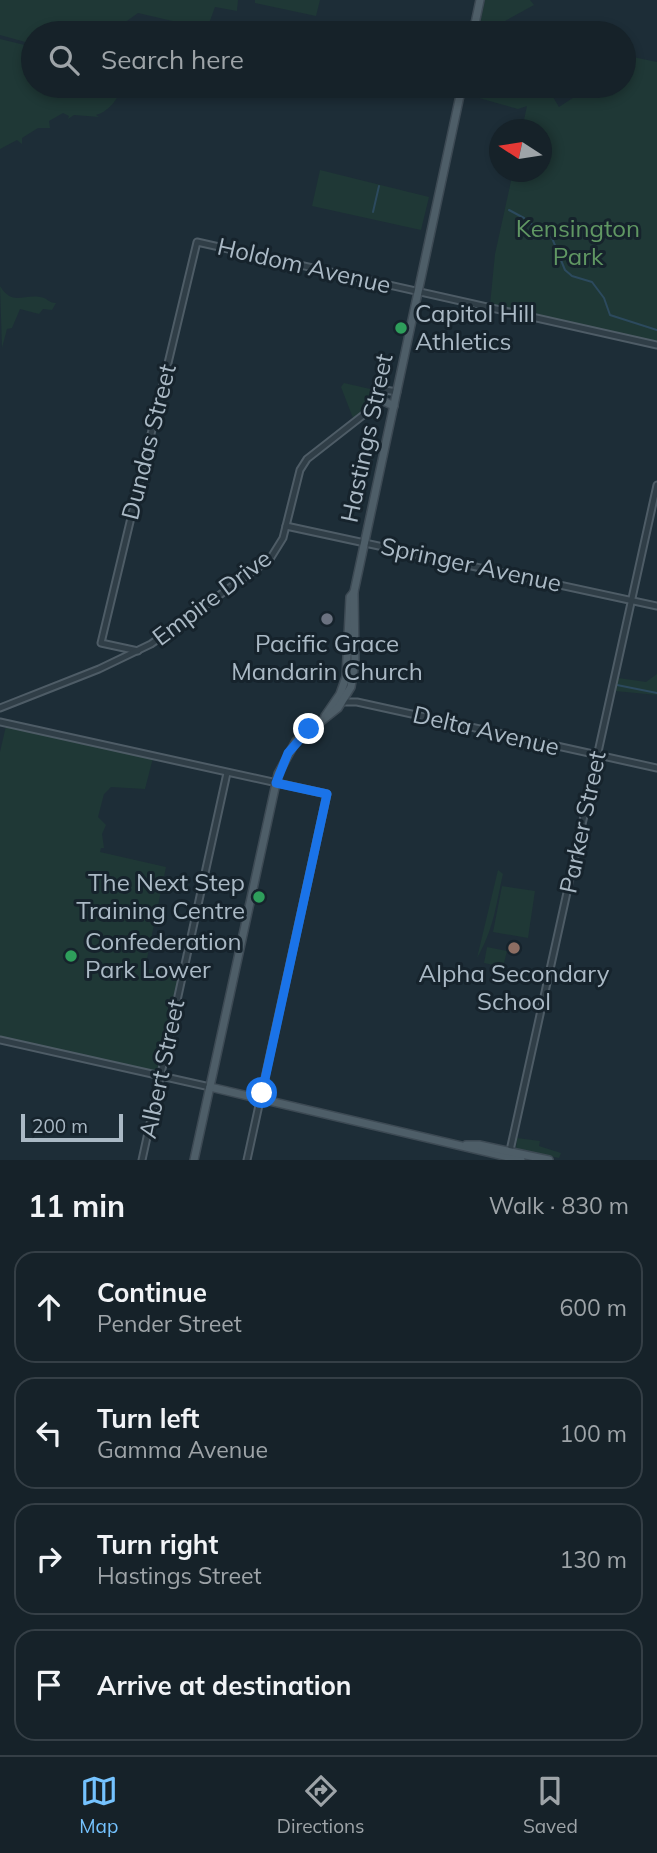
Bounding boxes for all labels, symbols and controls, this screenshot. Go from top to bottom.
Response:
search box [21,21,636,98]
icon: search [45,41,83,79]
text: Search here [101,43,244,76]
north arrow [489,119,552,182]
park label: Kensington Park [516,213,640,271]
street label: Holdom Avenue [215,231,394,300]
place label: Capitol Hill Athletics [415,298,535,356]
marker: Capitol Hill Athletics [393,320,409,336]
street label: Hastings Street [333,351,399,525]
street label: Dundas Street [114,361,182,523]
street label: Springer Avenue [378,530,564,598]
street label: Empire Drive [146,543,277,652]
marker: Pacific Grace Mandarin Church [319,611,335,627]
place label: Pacific Grace Mandarin Church [231,628,423,686]
street label: Delta Avenue [410,699,562,761]
route end [293,713,324,744]
street label: Parker Street [552,748,612,896]
place label: The Next Step Training Centre [76,867,245,925]
marker: The Next Step Training Centre [251,889,267,905]
place label: Confederation Park Lower [85,926,242,984]
marker: Alpha Secondary School [506,940,522,956]
marker: Confederation Park Lower [63,948,79,964]
place label: Alpha Secondary School [419,958,610,1016]
street label: Albert Street [132,997,190,1141]
route start [246,1077,277,1108]
scale bar [21,1111,122,1143]
text: 200 m [32,1114,88,1138]
text: 11 min [28,1187,125,1225]
text: Walk · 830 m [489,1191,629,1220]
text: Continue [97,1276,207,1309]
icon: ahead [30,1288,68,1326]
text: 600 m [559,1293,627,1322]
text: Pender Street [97,1309,242,1338]
text: Turn left [97,1402,199,1435]
icon: left [30,1414,68,1452]
text: 100 m [559,1419,627,1448]
text: Gamma Avenue [97,1435,268,1464]
text: Turn right [97,1528,218,1561]
icon: right [30,1540,68,1578]
text: 130 m [559,1545,627,1574]
text: Hastings Street [97,1561,262,1590]
icon: arrive [30,1666,68,1704]
text: Arrive at destination [97,1669,352,1702]
tab: Map [79,1772,118,1838]
tab: Directions [277,1772,365,1838]
tab: Saved [523,1772,578,1838]

